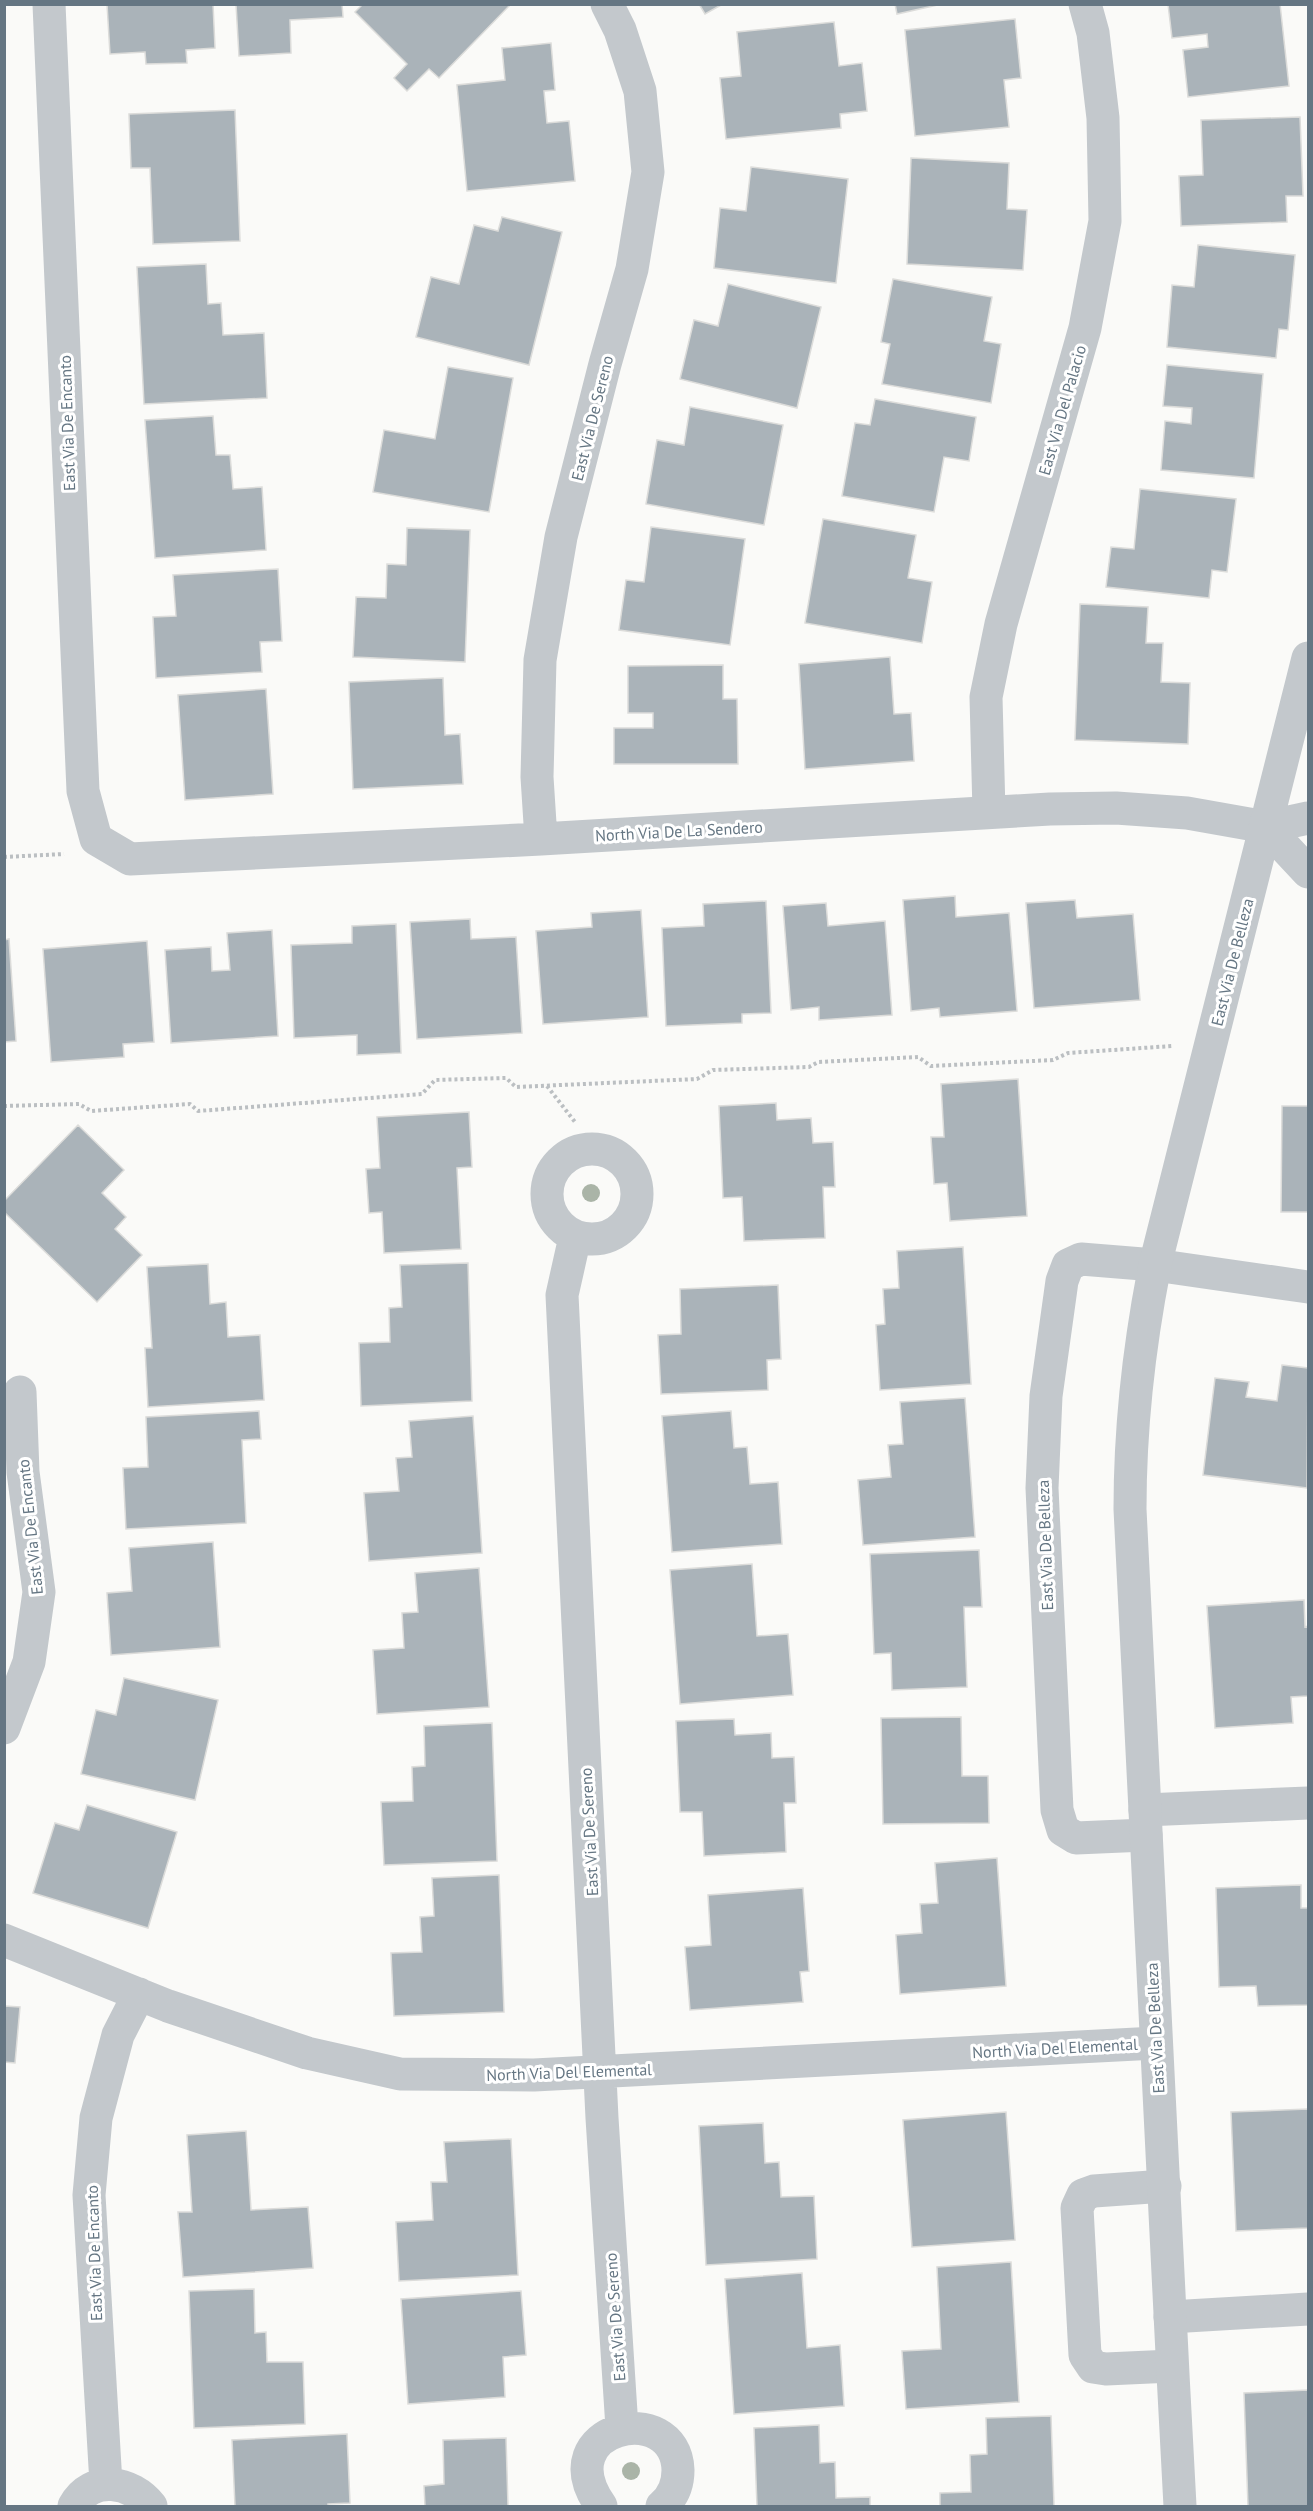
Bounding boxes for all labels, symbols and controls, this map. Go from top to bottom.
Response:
street label: East Via Del Palacio [1034,343,1090,477]
street label: East Via De Sereno [567,353,617,483]
street label: East Via De Encanto [55,355,79,491]
street label: North Via De La Sendero [595,817,763,845]
street label: East Via De Belleza [1206,896,1258,1028]
street label: East Via De Encanto [13,1458,47,1596]
street label: East Via De Belleza [1033,1479,1057,1611]
street label: East Via De Sereno [576,1767,602,1897]
street label: East Via De Belleza [1142,1962,1168,2094]
street label: North Via Del Elemental [972,2034,1139,2062]
street label: North Via Del Elemental [486,2059,652,2085]
street label: East Via De Encanto [82,2185,106,2321]
street label: East Via De Sereno [601,2252,629,2382]

